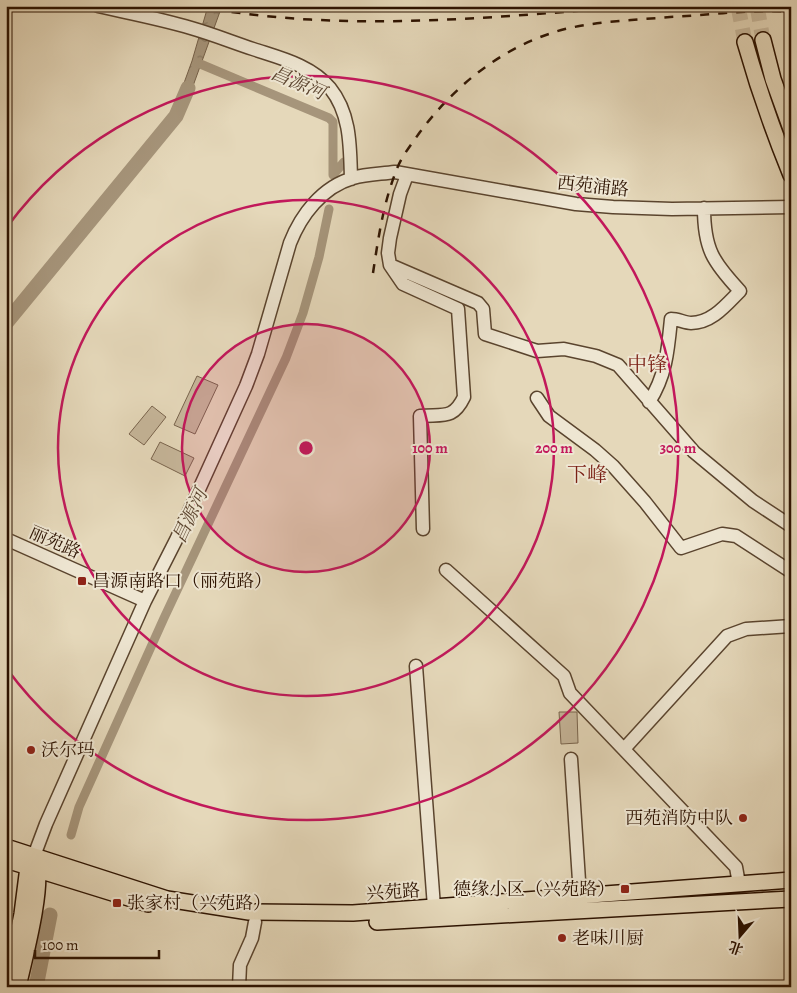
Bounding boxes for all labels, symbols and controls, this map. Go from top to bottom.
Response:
water label: 昌源河 [267,60,332,107]
street label: 西苑浦路 [556,170,630,202]
district label: 中锋 [627,351,667,378]
text: 100 m [412,438,448,458]
text: 200 m [535,438,573,458]
text: 300 m [660,438,697,458]
centre of rings [297,439,315,457]
district label: 下峰 [567,461,607,488]
water label: 昌源河 [166,482,215,547]
street label: 丽苑路 [25,520,85,564]
place label: 昌源南路口（丽苑路） [92,569,272,593]
marker: 昌源南路口（丽苑路） [76,575,88,587]
place label: 沃尔玛 [41,738,95,762]
marker: 沃尔玛 [25,744,37,756]
place label: 西苑消防中队 [625,806,733,830]
marker: 西苑消防中队 [737,812,749,824]
place label: 德缘小区（兴苑路） [453,877,615,901]
street label: 兴苑路 [365,878,421,906]
marker: 德缘小区（兴苑路） [619,883,631,895]
place label: 张家村（兴苑路） [127,891,271,915]
marker: 张家村（兴苑路） [111,897,123,909]
north arrow [714,910,764,960]
place label: 老味川厨 [572,926,644,950]
scale bar [35,928,159,960]
marker: 老味川厨 [556,932,568,944]
text: 100 m [42,935,79,955]
text: 北 [726,937,746,959]

